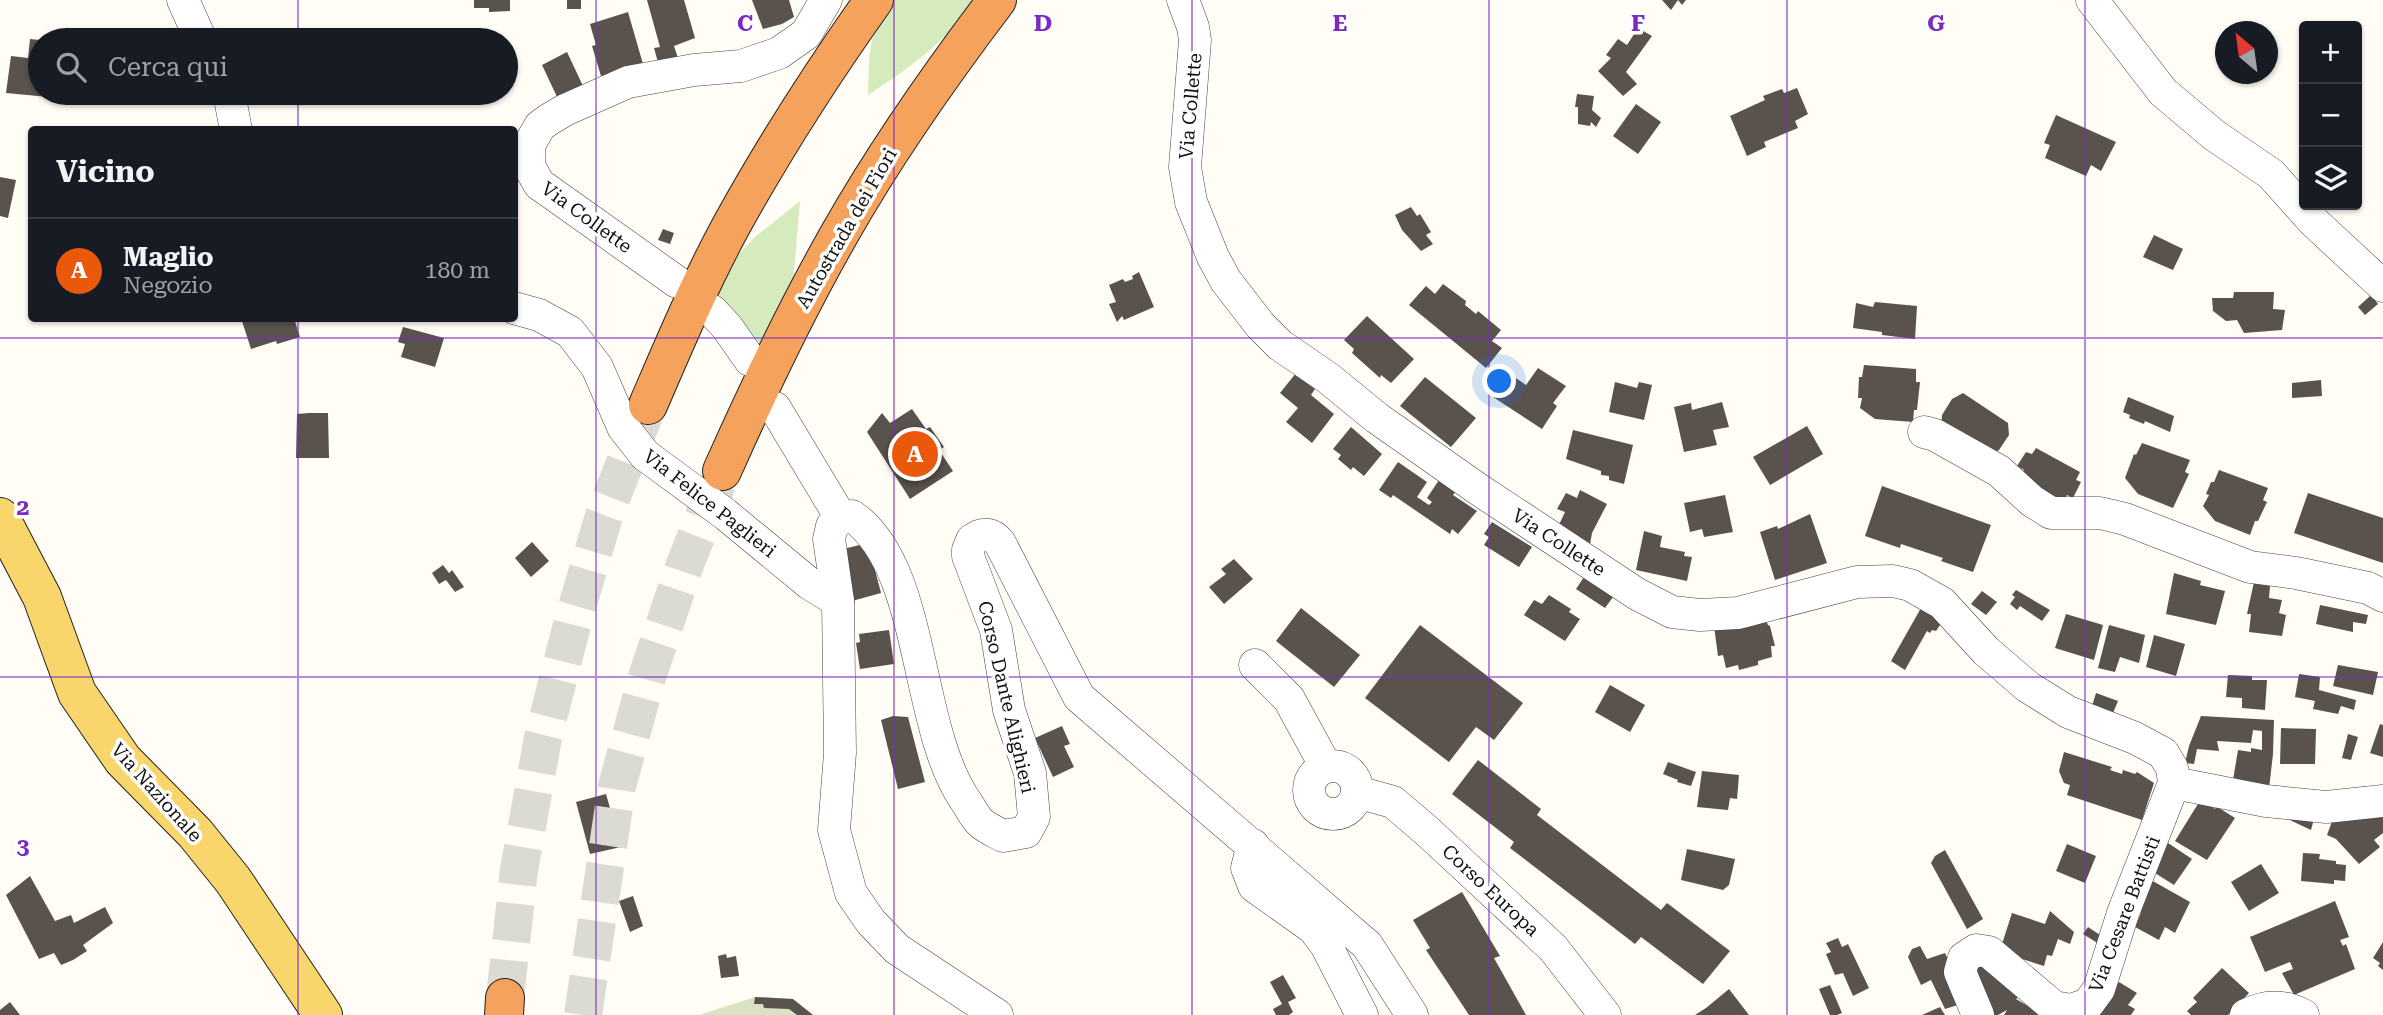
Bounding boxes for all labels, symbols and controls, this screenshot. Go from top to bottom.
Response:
text: C [737,10,753,37]
text: D [1034,10,1052,37]
text: E [1333,10,1347,37]
text: F [1631,10,1645,37]
text: G [1927,10,1945,37]
north arrow [2215,21,2278,84]
map controls [2299,21,2362,210]
button: + [2299,21,2362,84]
search box [28,28,518,105]
icon: search [52,48,90,86]
text: Cerca qui [108,52,228,82]
street label: Via Collette [1174,52,1207,160]
button: − [2299,84,2362,147]
street label: Autostrada dei Fiori [791,144,902,312]
button: layers [2299,147,2362,210]
text: Vicino [56,154,155,189]
street label: Via Collette [537,177,637,258]
text: Maglio [123,242,214,272]
text: A [71,257,87,284]
text: 180 m [425,257,490,284]
text: Negozio [123,272,213,299]
your location [1482,364,1516,398]
pin: A [892,428,938,480]
street label: Via Felice Paglieri [639,444,781,562]
text: 2 [17,494,29,521]
street label: Via Collette [1508,504,1610,581]
street label: Corso Dante Alighieri [973,599,1040,796]
street label: Via Nazionale [106,738,207,847]
text: 3 [17,833,30,860]
street label: Via Cesare Battisti [2084,833,2165,996]
street label: Corso Europa [1437,840,1544,942]

